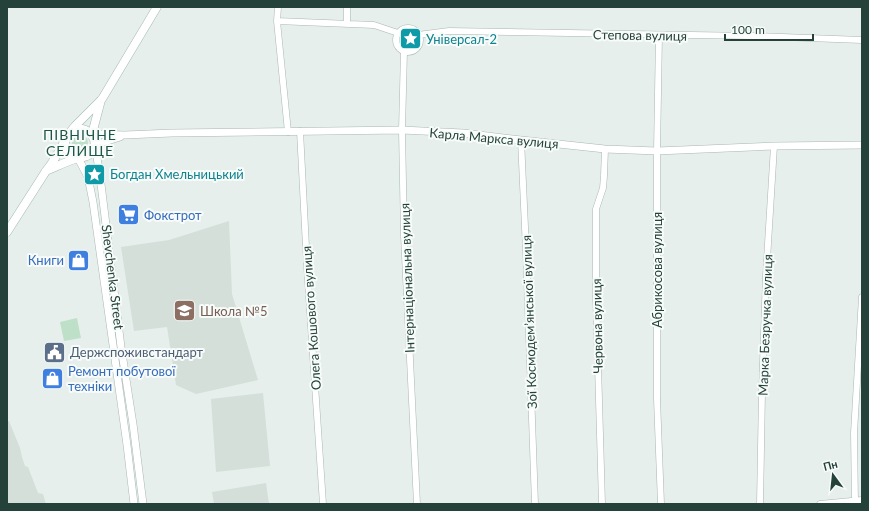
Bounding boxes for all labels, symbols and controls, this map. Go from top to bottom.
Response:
scale bar [725,16,813,42]
text: 100 m [731,22,765,37]
place icon: Універсал-2 [397,26,423,52]
street label: Степова вулиця [593,26,687,44]
place label: Універсал-2 [426,31,497,47]
street label: Карла Маркса вулиця [429,124,559,152]
district label: ПІВНІЧНЕ СЕЛИЩЕ [43,126,117,159]
place icon: Богдан Хмельницький [82,161,108,187]
place label: Богдан Хмельницький [110,166,244,182]
supermarket icon: Фокстрот [116,202,142,228]
street label: Інтернаціональна вулиця [396,203,418,353]
place label: Фокстрот [144,207,202,223]
street label: Абрикосова вулиця [649,212,665,328]
street label: Shevchenka Street [99,224,127,331]
street label: Зої Космодем’янської вулиця [518,235,540,409]
street label: Олега Кошового вулиця [298,245,324,391]
shop icon: Книги [66,247,92,273]
place label: Книги [28,252,64,268]
street label: Марка Безручка вулиця [755,254,775,396]
street label: Червона вулиця [588,278,606,374]
school or university icon: Школа №5 [171,298,197,324]
place label: Школа №5 [200,303,268,319]
public building icon: Держспоживстандарт [41,339,67,365]
place label: Держспоживстандарт [70,344,204,360]
place label: Ремонт побутової техніки [68,363,176,394]
shop icon: Ремонт побутової техніки [40,365,66,391]
north arrow [813,455,853,495]
text: Пн [822,457,839,473]

